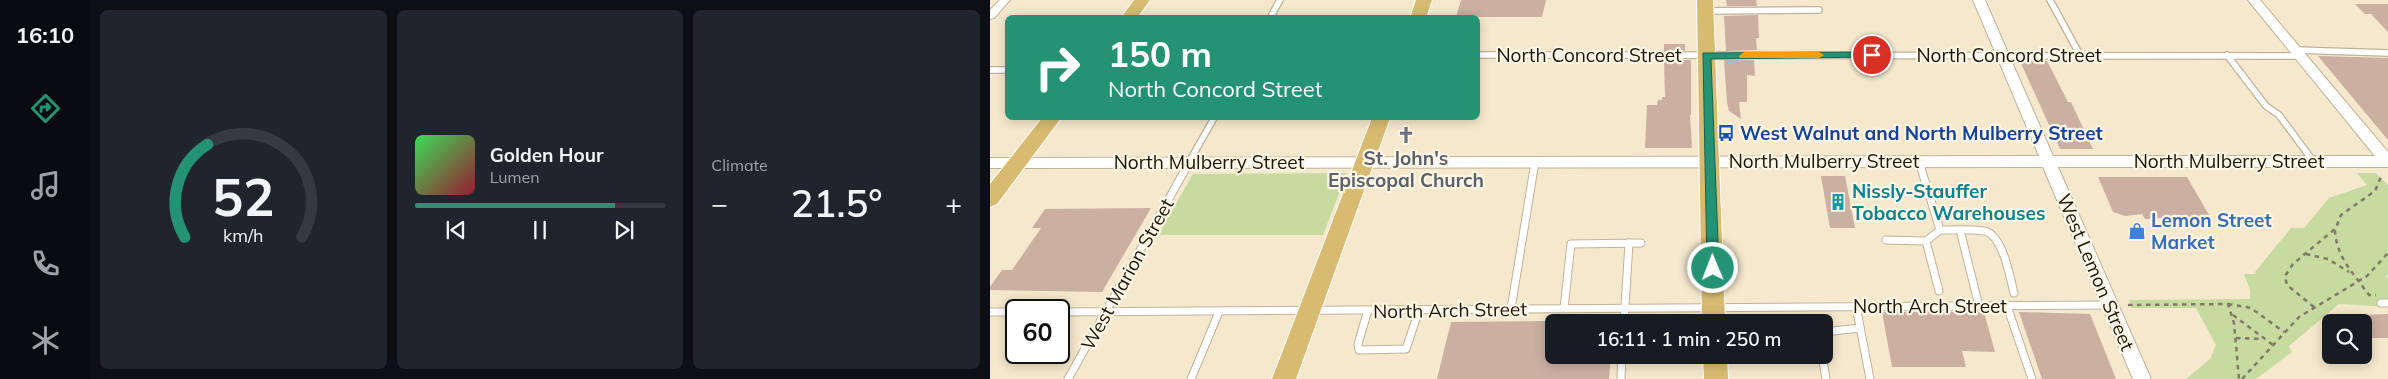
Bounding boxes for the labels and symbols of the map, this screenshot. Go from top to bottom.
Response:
pin [1851,34,1893,76]
street label: North Concord Street [1496,43,1682,67]
street label: North Concord Street [1916,43,2102,67]
place label: West Walnut and North Mulberry Street [1740,121,2103,145]
bus stop icon: West Walnut and North Mulberry Street [1716,123,1736,143]
church icon: St. John's Episcopal Church [1396,125,1416,145]
place label: St. John's Episcopal Church [1328,146,1484,192]
street label: North Mulberry Street [1729,149,1920,173]
street label: North Mulberry Street [2134,149,2325,173]
street label: North Mulberry Street [1114,150,1305,174]
place label: Nissly-Stauffer Tobacco Warehouses [1852,179,2045,225]
street label: West Lemon Street [2052,190,2140,354]
building icon: Nissly-Stauffer Tobacco Warehouses [1828,192,1848,212]
street label: West Marion Street [1075,194,1179,354]
place label: Lemon Street Market [2151,208,2272,254]
shop icon: Lemon Street Market [2127,221,2147,241]
position arrow [1686,241,1738,293]
street label: North Arch Street [1853,294,2007,318]
street label: North Arch Street [1373,297,1528,323]
speed limit sign: 60 [1005,299,1070,364]

